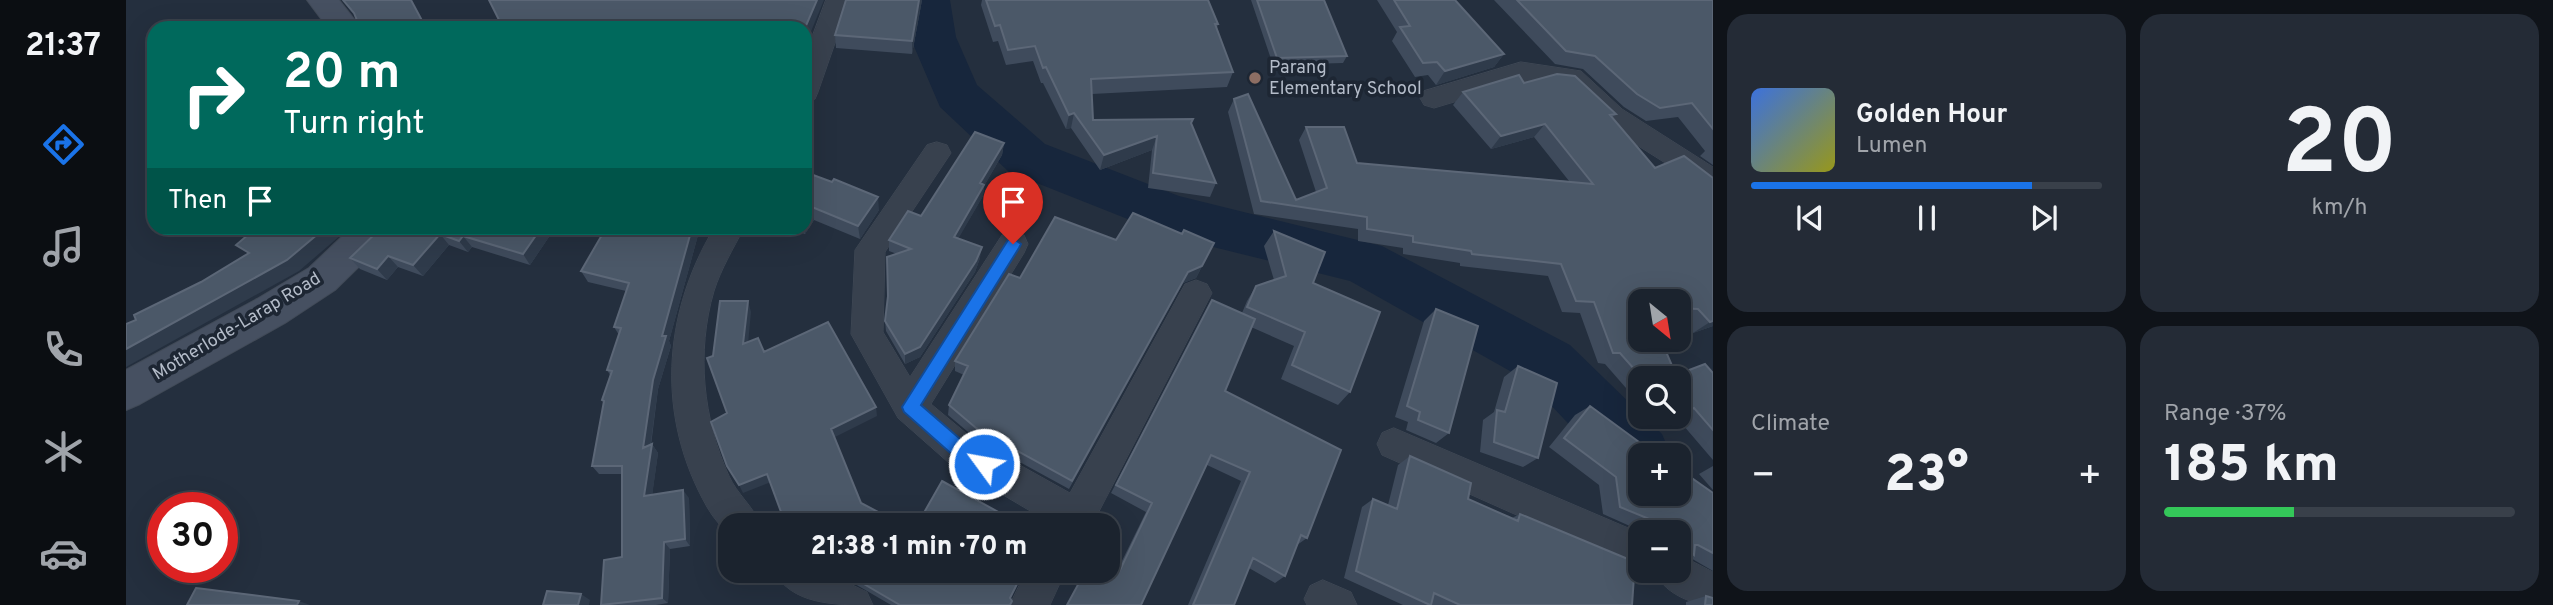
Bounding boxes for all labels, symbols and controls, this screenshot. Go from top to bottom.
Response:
text: 21:37 [25,27,101,67]
text: 20 m [283,44,400,106]
icon: right [168,49,259,140]
place label: Parang Elementary School [1269,57,1422,101]
marker: Parang Elementary School [1247,70,1263,86]
text: 20 [2282,91,2397,206]
text: Golden Hour [1856,99,2007,132]
text: Turn right [283,105,425,145]
icon: directions [39,120,88,169]
text: Lumen [1856,132,1927,161]
pin [983,172,1043,244]
icon: arrive [241,182,279,220]
icon: arrive [994,183,1032,221]
text: Then [168,185,227,218]
text: km/h [2312,194,2367,223]
icon: previous [1791,199,1829,237]
icon: pause [1908,199,1946,237]
icon: next [2025,199,2063,237]
icon: music [39,222,88,271]
street label: Motherlode-Larap Road [149,268,325,386]
north arrow [1628,289,1690,352]
map controls [1628,289,1691,583]
icon: phone [39,325,88,374]
button: search [1628,366,1691,429]
text: Range · 37% [2164,400,2286,429]
text: Climate [1751,410,1830,439]
icon: climate [39,427,88,476]
position arrow [947,427,1021,501]
text: 185 km [2164,434,2339,500]
button: + [1628,443,1691,506]
text: 23° [1884,444,1969,510]
text: − [1751,453,1776,502]
text: + [2077,453,2102,502]
speed limit sign: 30 [147,492,238,583]
button: − [1628,520,1691,583]
icon: car [39,529,88,578]
text: 21:38 · 1 min · 70 m [811,531,1027,564]

